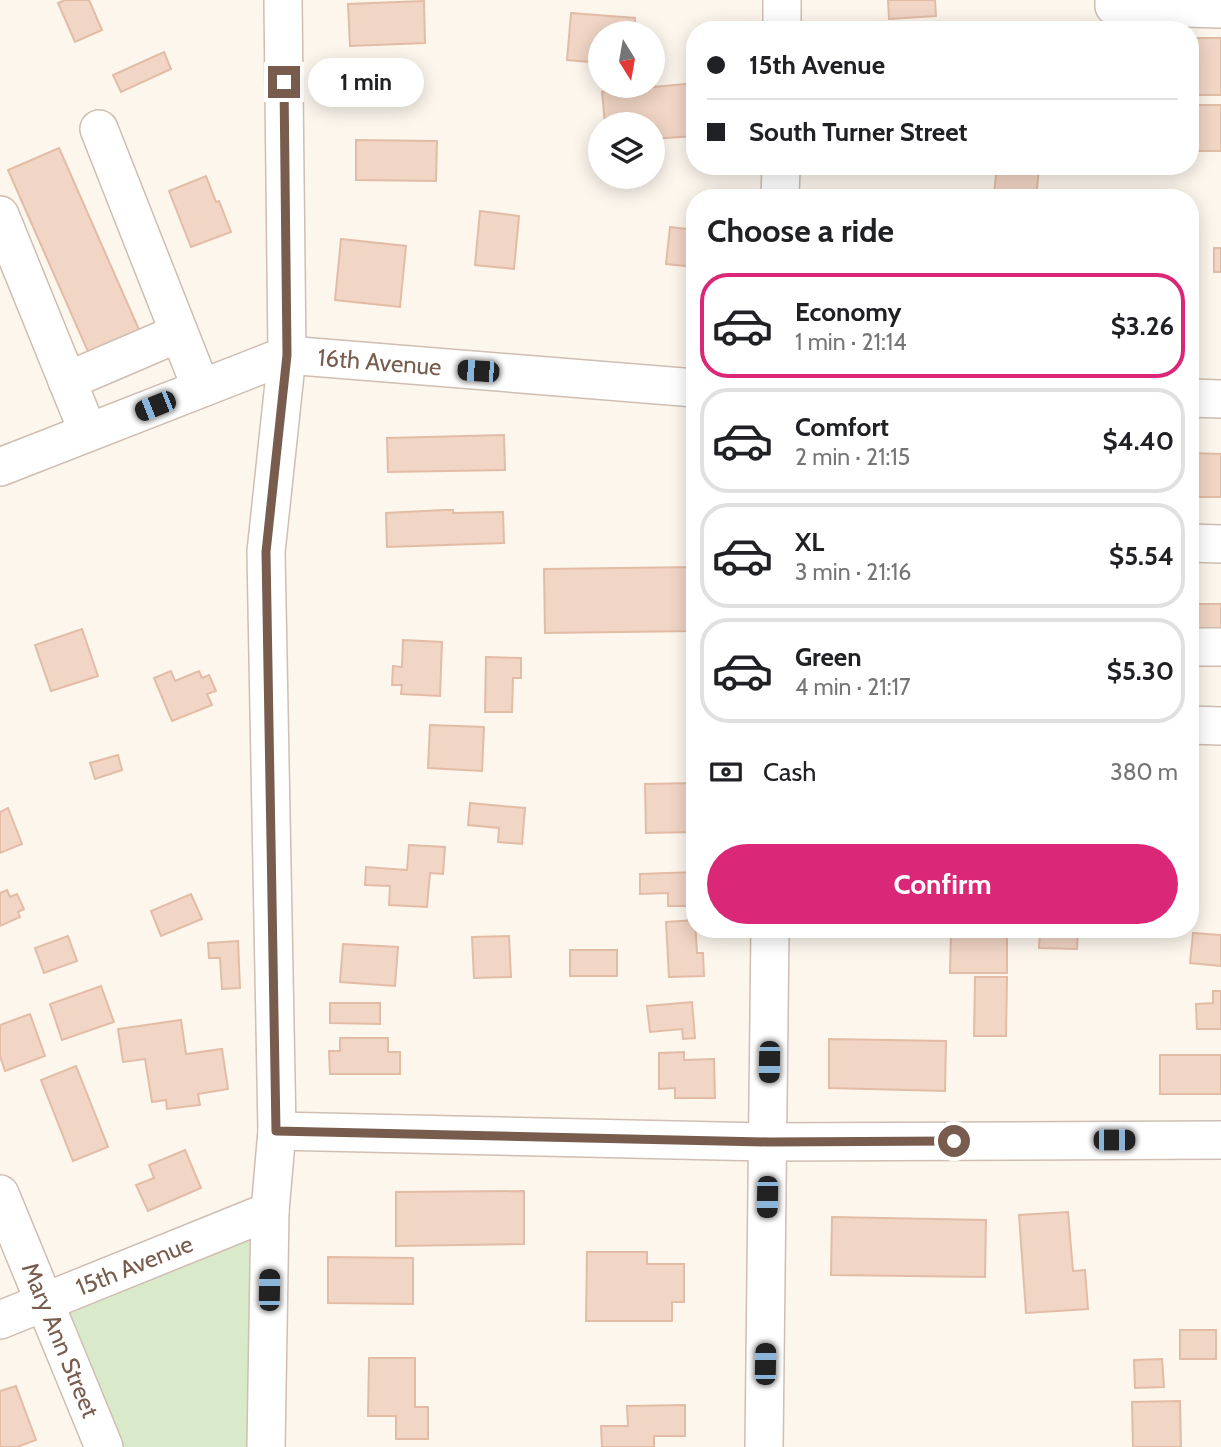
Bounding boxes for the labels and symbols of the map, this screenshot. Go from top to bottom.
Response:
north arrow [588,21,665,98]
callout: 1 min [308,57,424,106]
route end [268,66,300,98]
street label: 16th Avenue [317,343,443,381]
car [457,359,500,383]
car [132,388,179,424]
car [759,1041,780,1083]
route start [938,1125,970,1157]
car [1094,1130,1136,1151]
car [757,1176,778,1218]
street label: 15th Avenue [72,1229,197,1302]
street label: Mary Ann Street [16,1258,105,1422]
car [259,1269,280,1311]
car [755,1343,776,1385]

